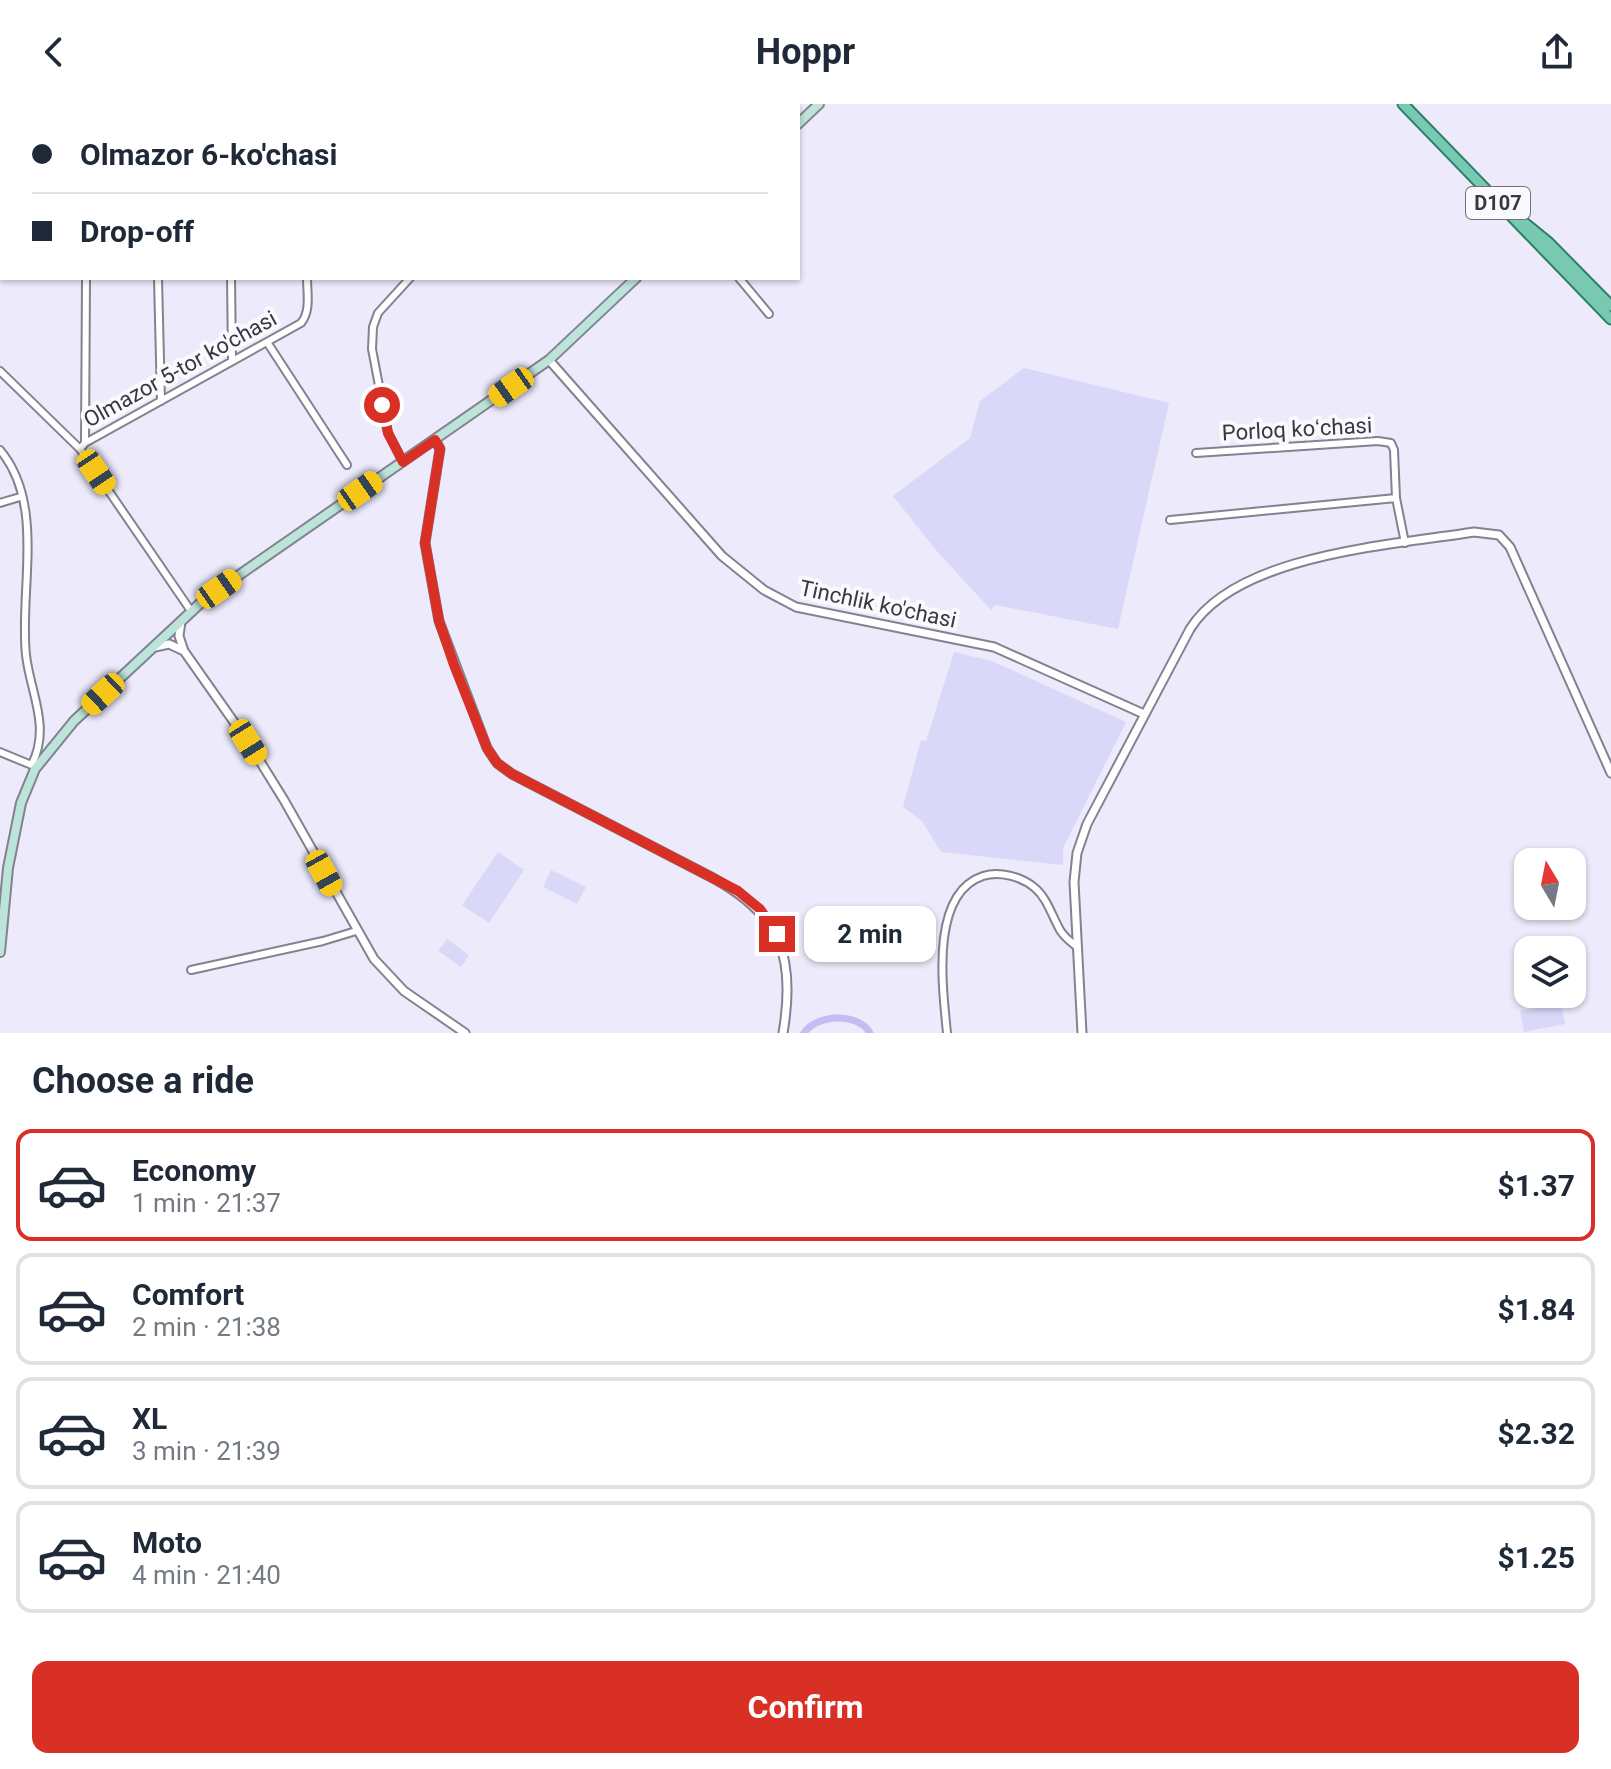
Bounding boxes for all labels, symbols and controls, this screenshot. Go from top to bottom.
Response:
icon: back [32,30,76,74]
icon: share [1535,30,1579,74]
text: Hoppr [756,31,855,73]
text: Olmazor 6-ko'chasi [80,137,337,172]
road number: D107 [1466,187,1530,219]
text: Drop-off [80,214,194,249]
street label: Olmazor 5-tor ko'chasi [79,306,281,432]
car [484,363,538,411]
route start [364,387,400,423]
street label: Porloq koʻchasi [1221,413,1373,445]
car [73,445,119,499]
car [333,467,387,515]
car [192,565,246,613]
street label: Tinchlik ko'chasi [797,575,959,633]
car [77,669,129,719]
car [225,715,271,769]
car [302,846,346,900]
north arrow [1514,848,1586,920]
map controls [1514,848,1586,1008]
callout: 2 min [805,906,937,962]
route end [759,916,795,952]
text: 2 min [837,919,903,949]
button: layers [1514,936,1586,1008]
text: Choose a ride [32,1060,254,1102]
icon: car [36,1149,108,1221]
text: Economy [132,1153,256,1188]
text: $1.37 [1497,1168,1575,1203]
text: 1 min · 21:37 [132,1188,281,1218]
icon: car [36,1273,108,1345]
text: Comfort [132,1277,244,1312]
text: $1.84 [1497,1292,1575,1327]
text: 2 min · 21:38 [132,1312,281,1342]
icon: car [36,1397,108,1469]
text: XL [132,1401,167,1436]
text: $2.32 [1497,1416,1575,1451]
text: 3 min · 21:39 [132,1436,281,1466]
icon: car [36,1521,108,1593]
text: Moto [132,1525,202,1560]
text: $1.25 [1497,1540,1575,1575]
text: 4 min · 21:40 [132,1560,281,1590]
button: Confirm [32,1661,1579,1753]

